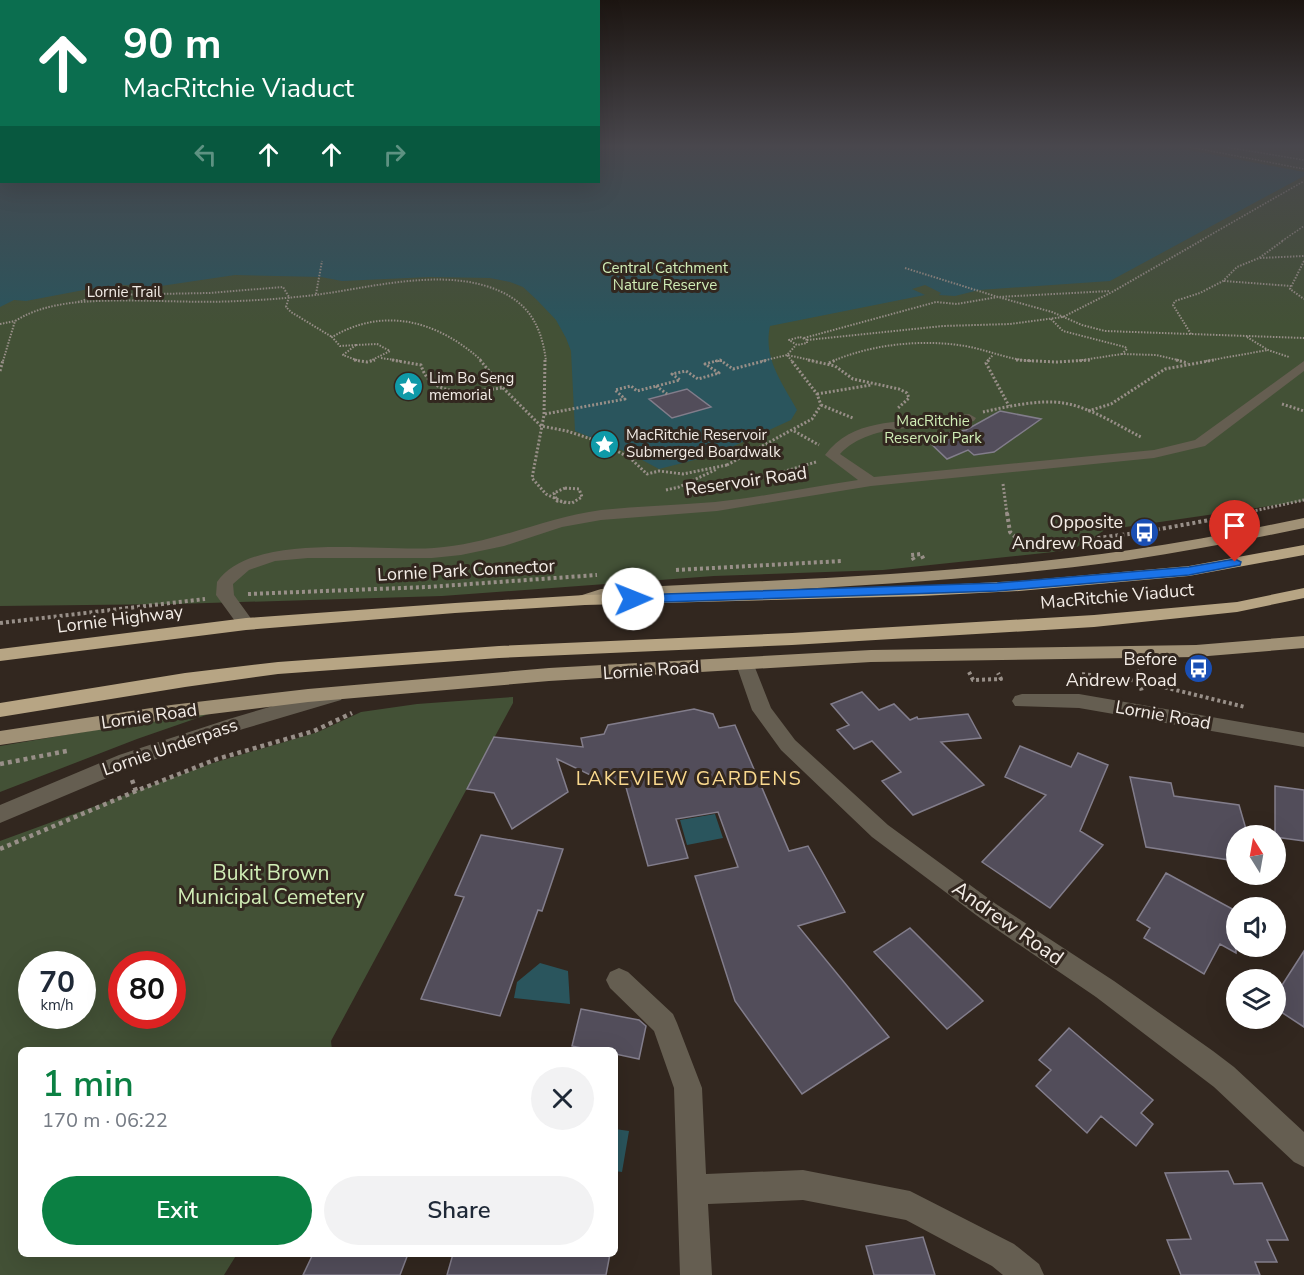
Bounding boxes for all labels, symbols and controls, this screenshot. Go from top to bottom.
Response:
text: 90 m [123,16,222,73]
icon: ahead [24,24,102,102]
text: MacRitchie Viaduct [123,70,354,107]
icon: left [189,138,222,171]
icon: ahead [252,138,285,171]
icon: ahead [315,138,348,171]
icon: right [378,138,411,171]
park label: Central Catchment Nature Reserve [602,258,729,295]
street label: Lornie Trail [87,282,162,302]
place label: Lim Bo Seng memorial [429,368,514,405]
place icon: Lim Bo Seng memorial [392,371,424,403]
park label: MacRitchie Reservoir Park [884,411,982,448]
place label: MacRitchie Reservoir Submerged Boardwalk [626,425,781,462]
place icon: MacRitchie Reservoir Submerged Boardwalk [589,428,621,460]
street label: Reservoir Road [683,461,809,501]
pin [1209,500,1260,562]
icon: arrive [1218,509,1251,542]
place label: Opposite Andrew Road [1012,510,1123,555]
bus stop icon: Opposite Andrew Road [1128,516,1160,548]
street label: Lornie Park Connector [377,553,556,587]
position arrow [601,567,665,631]
street label: MacRitchie Viaduct [1039,577,1195,615]
street label: Lornie Highway [56,599,185,639]
place label: Before Andrew Road [1066,647,1177,692]
bus stop icon: Before Andrew Road [1182,653,1214,685]
street label: Lornie Road [602,655,700,685]
street label: Lornie Road [1113,695,1213,735]
street label: Lornie Road [99,697,199,735]
street label: Lornie Underpass [99,713,241,781]
district label: LAKEVIEW GARDENS [576,765,802,792]
north arrow [1226,825,1286,885]
map controls [1226,825,1286,1029]
park label: Bukit Brown Municipal Cemetery [177,859,365,911]
street label: Andrew Road [947,874,1069,972]
button: sound [1226,897,1286,957]
speed limit sign: 80 [108,951,186,1029]
text: 70 [39,962,75,1003]
button: layers [1226,969,1286,1029]
text: km/h [40,995,74,1015]
text: 1 min [42,1060,134,1109]
button: close [531,1067,594,1130]
text: 170 m · 06:22 [42,1107,168,1134]
button: Exit [42,1176,312,1245]
button: Share [324,1176,594,1245]

